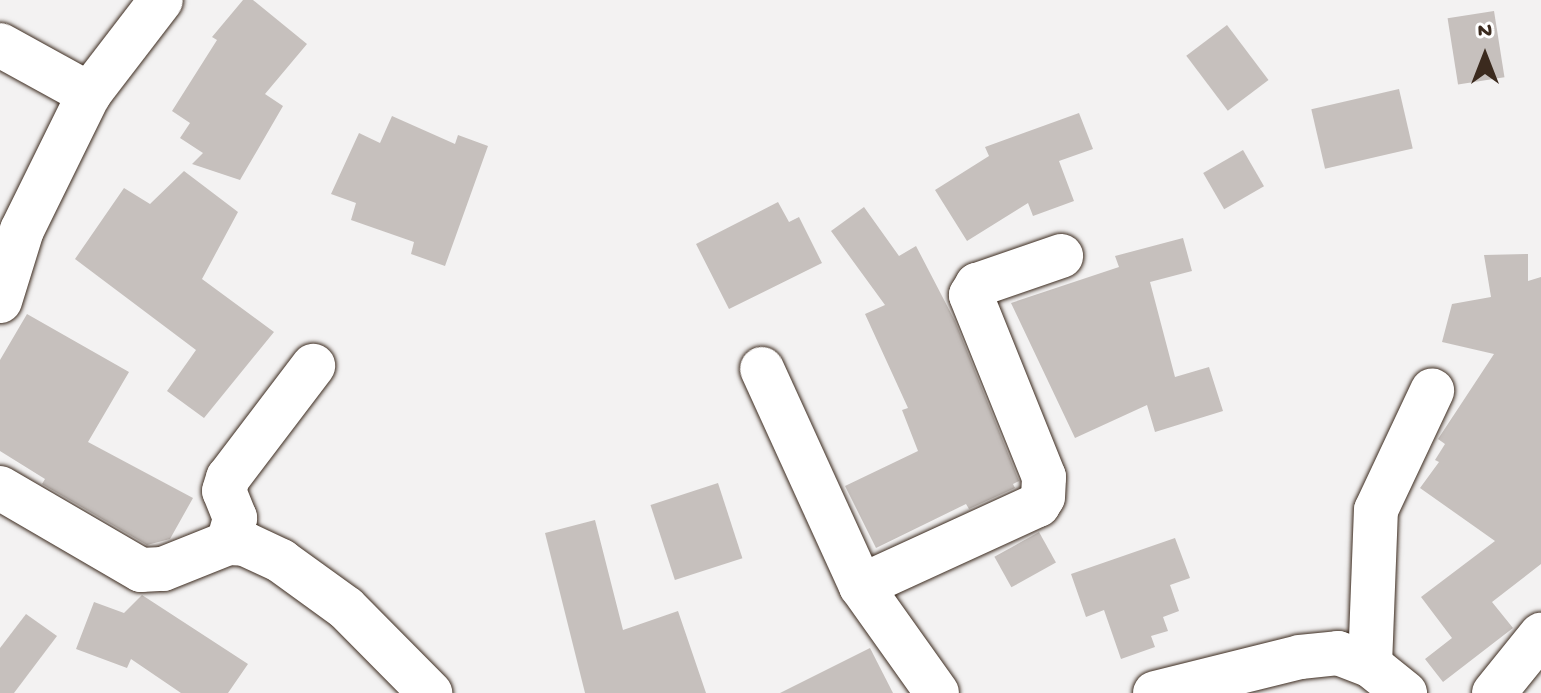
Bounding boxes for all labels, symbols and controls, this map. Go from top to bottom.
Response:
north arrow [1445,16,1525,96]
text: N [1478,19,1492,45]

